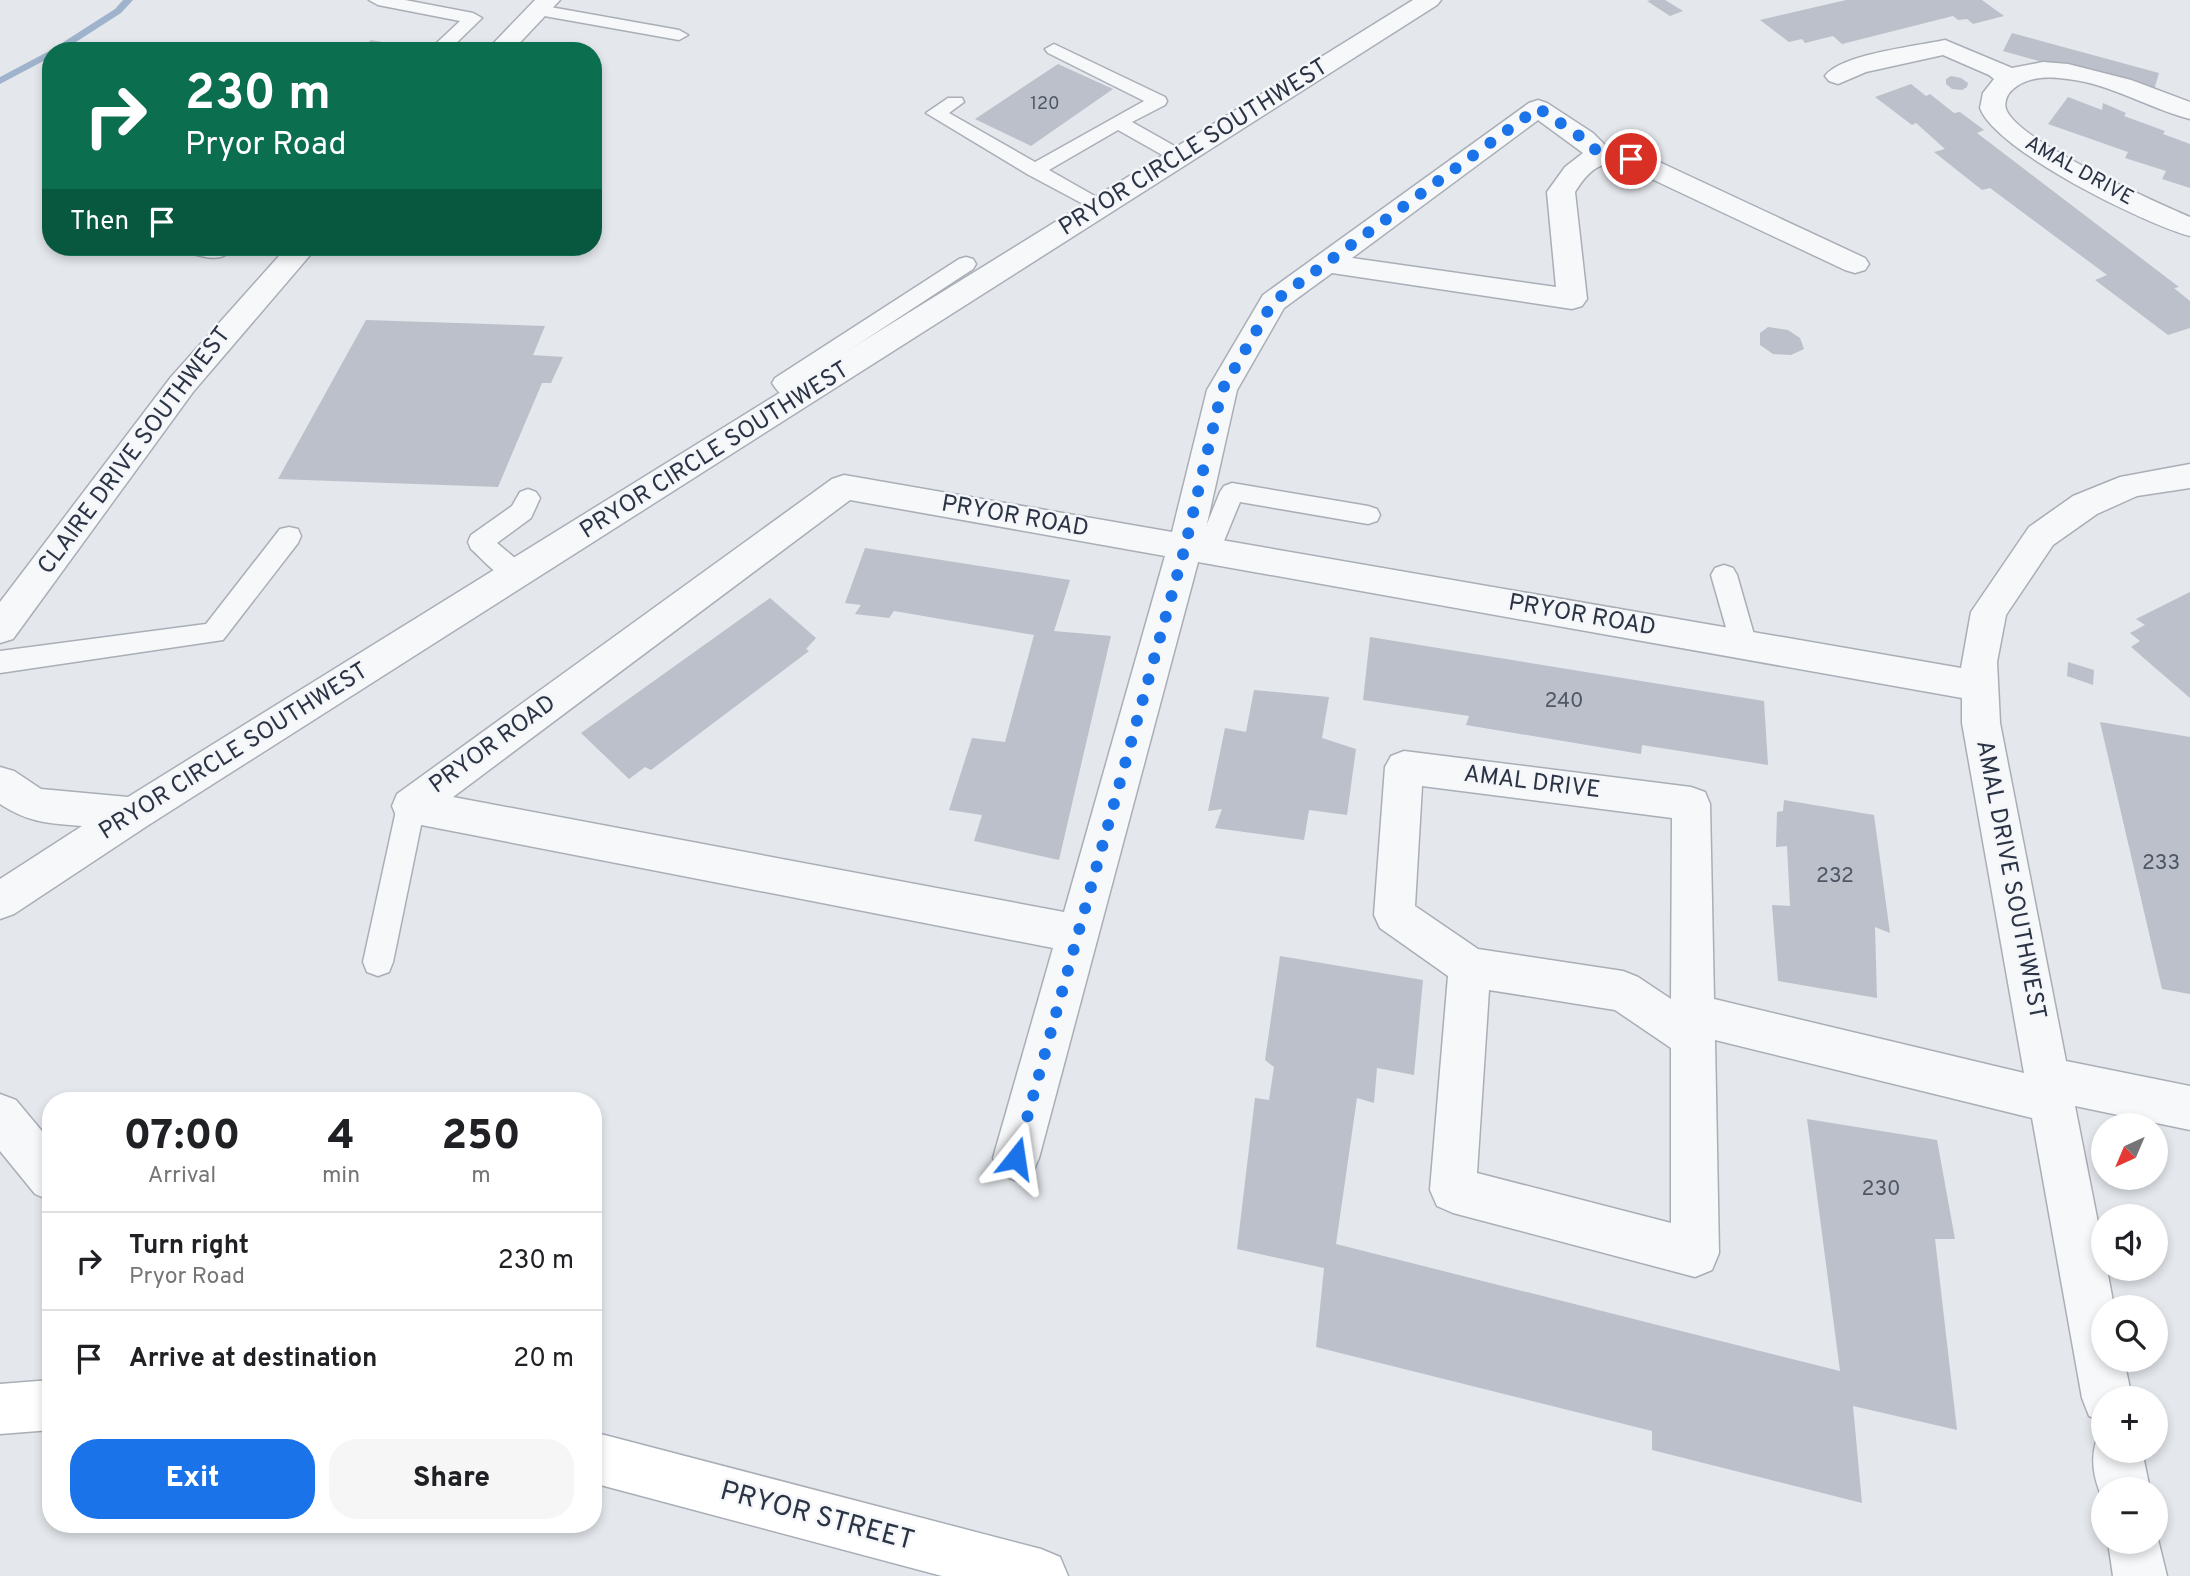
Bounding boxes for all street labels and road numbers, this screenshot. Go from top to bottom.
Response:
street label: PRYOR CIRCLE SOUTHWEST [1054,53,1334,243]
street label: AMAL DRIVE [2020,130,2138,212]
street label: CLAIRE DRIVE SOUTHWEST [32,321,238,581]
street label: PRYOR CIRCLE SOUTHWEST [575,356,855,546]
street label: PRYOR ROAD [939,489,1091,545]
street label: PRYOR ROAD [1506,588,1658,644]
street label: PRYOR CIRCLE SOUTHWEST [94,657,374,847]
street label: PRYOR ROAD [424,689,562,801]
street label: AMAL DRIVE SOUTHWEST [1968,738,2052,1022]
street label: AMAL DRIVE [1462,760,1602,806]
street label: PRYOR STREET [716,1474,918,1560]

